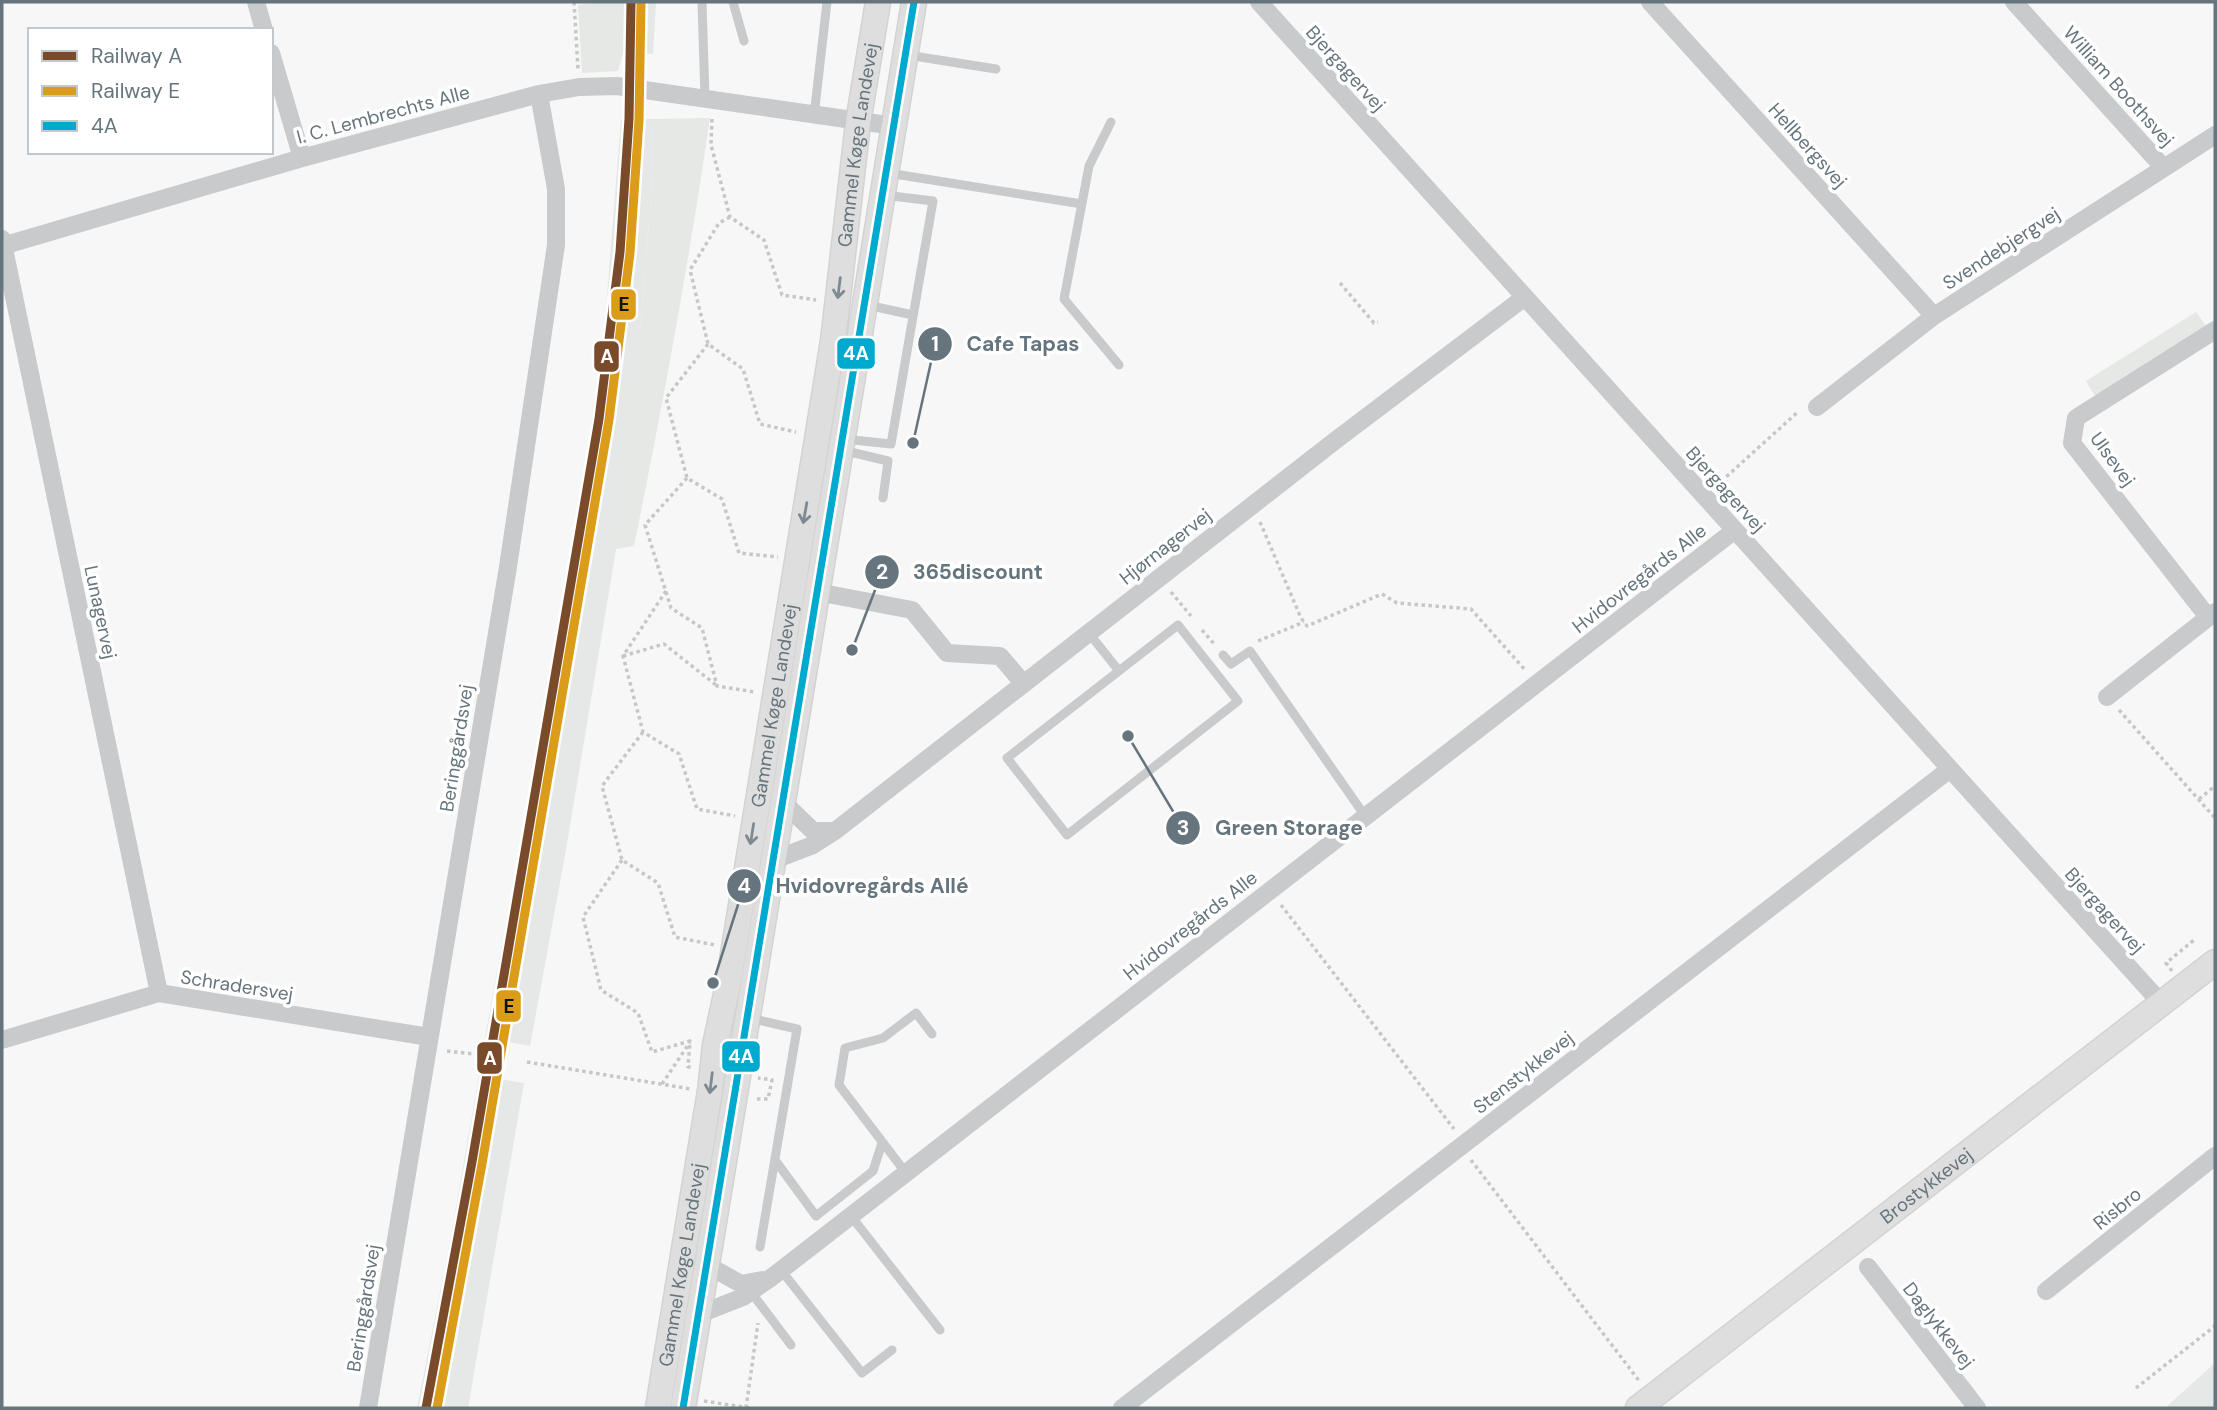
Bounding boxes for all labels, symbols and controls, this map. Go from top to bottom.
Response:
street label: Bjergagervej [1300,20,1391,117]
street label: William Boothsvej [2058,21,2180,152]
legend [28,28,273,154]
street label: Gammel Køge Landevej [832,41,884,248]
text: Railway A [91,42,182,70]
text: Railway E [91,77,180,105]
street label: I. C. Lembrechts Alle [294,79,472,150]
street label: Hellbergsvej [1763,97,1852,193]
text: 4A [91,112,118,140]
street label: Svendebjergvej [1938,201,2065,296]
one-way arrow [832,276,845,299]
line badge: E [610,288,637,321]
text: E [618,292,630,317]
callout: Cafe Tapas [918,323,1094,365]
text: 1 [931,330,939,358]
text: Cafe Tapas [966,330,1080,358]
line badge: 4A [836,337,876,370]
line badge: A [593,340,620,373]
text: 4A [843,341,869,366]
text: A [600,344,614,369]
street label: Ulsevej [2084,427,2141,492]
street label: Bjergagervej [1680,441,1771,538]
one-way arrow [798,501,811,524]
street label: Hjørnagervej [1114,503,1216,590]
street label: Hvidovregårds Alle [1567,518,1711,639]
callout: 365discount [864,551,1057,593]
text: 2 [876,558,888,586]
text: 365discount [913,558,1043,586]
street label: Lunagervej [78,563,123,661]
street label: Gammel Køge Landevej [745,602,803,809]
street label: Beringgårdsvej [434,682,479,814]
callout: Green Storage [1166,807,1377,849]
text: 3 [1177,814,1189,842]
text: Green Storage [1215,814,1363,842]
one-way arrow [745,822,758,845]
street label: Bjergagervej [2059,862,2150,959]
callout: Hvidovregårds Allé [726,865,983,907]
street label: Hvidovregårds Alle [1118,865,1262,986]
text: 4 [737,872,751,900]
text: Hvidovregårds Allé [775,872,969,900]
street label: Schradersvej [179,964,295,1007]
line badge: E [495,989,522,1023]
text: E [503,994,515,1019]
street label: Stenstykkevej [1468,1025,1579,1119]
line badge: 4A [721,1040,761,1073]
line badge: A [476,1041,503,1075]
text: 4A [728,1044,754,1069]
text: A [483,1046,497,1071]
one-way arrow [704,1071,717,1093]
street label: Brostykkevej [1875,1142,1978,1229]
street label: Gammel Køge Landevej [653,1161,711,1369]
street label: Risbro [2088,1181,2147,1235]
street label: Beringgårdsvej [341,1242,386,1374]
street label: Daglykkevej [1897,1277,1980,1373]

